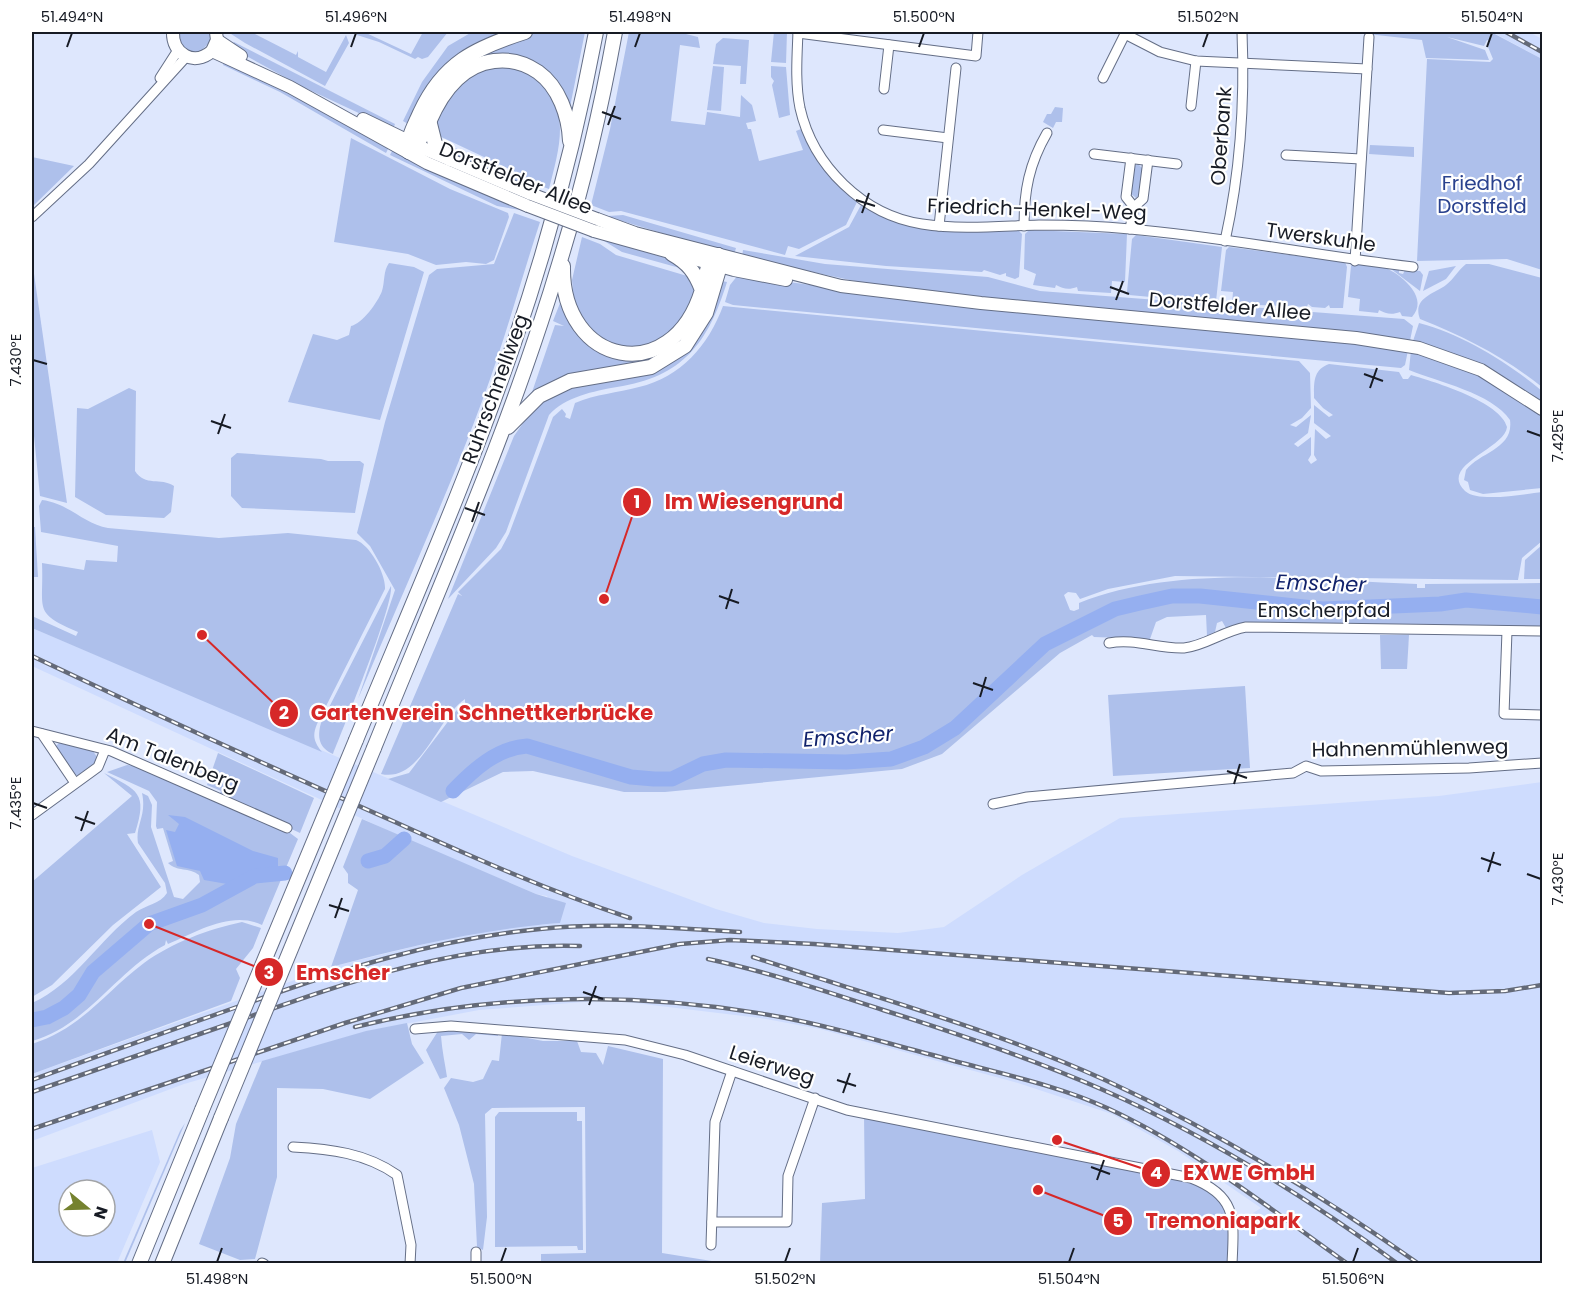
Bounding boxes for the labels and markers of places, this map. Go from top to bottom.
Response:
callout: Im Wiesengrund [622,482,855,521]
callout: Gartenverein Schnettkerbrücke [269,693,665,732]
callout: Emscher [254,953,402,992]
callout: EXWE GmbH [1141,1153,1327,1192]
callout: Tremoniapark [1103,1201,1312,1240]

